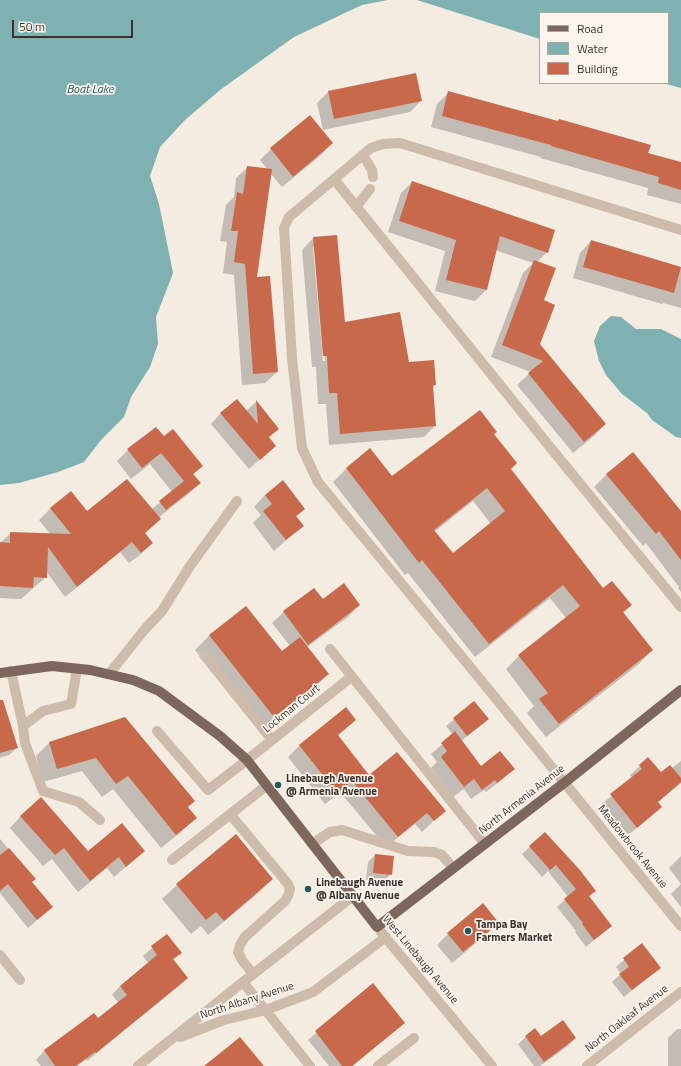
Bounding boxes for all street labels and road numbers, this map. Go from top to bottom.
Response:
street label: Lockman Court [261,682,323,736]
street label: North Armenia Avenue [477,762,567,838]
street label: Meadowbrook Avenue [594,803,670,891]
street label: West Linebaugh Avenue [379,913,461,1007]
street label: North Albany Avenue [199,980,295,1022]
street label: North Oakleaf Avenue [583,983,671,1055]

